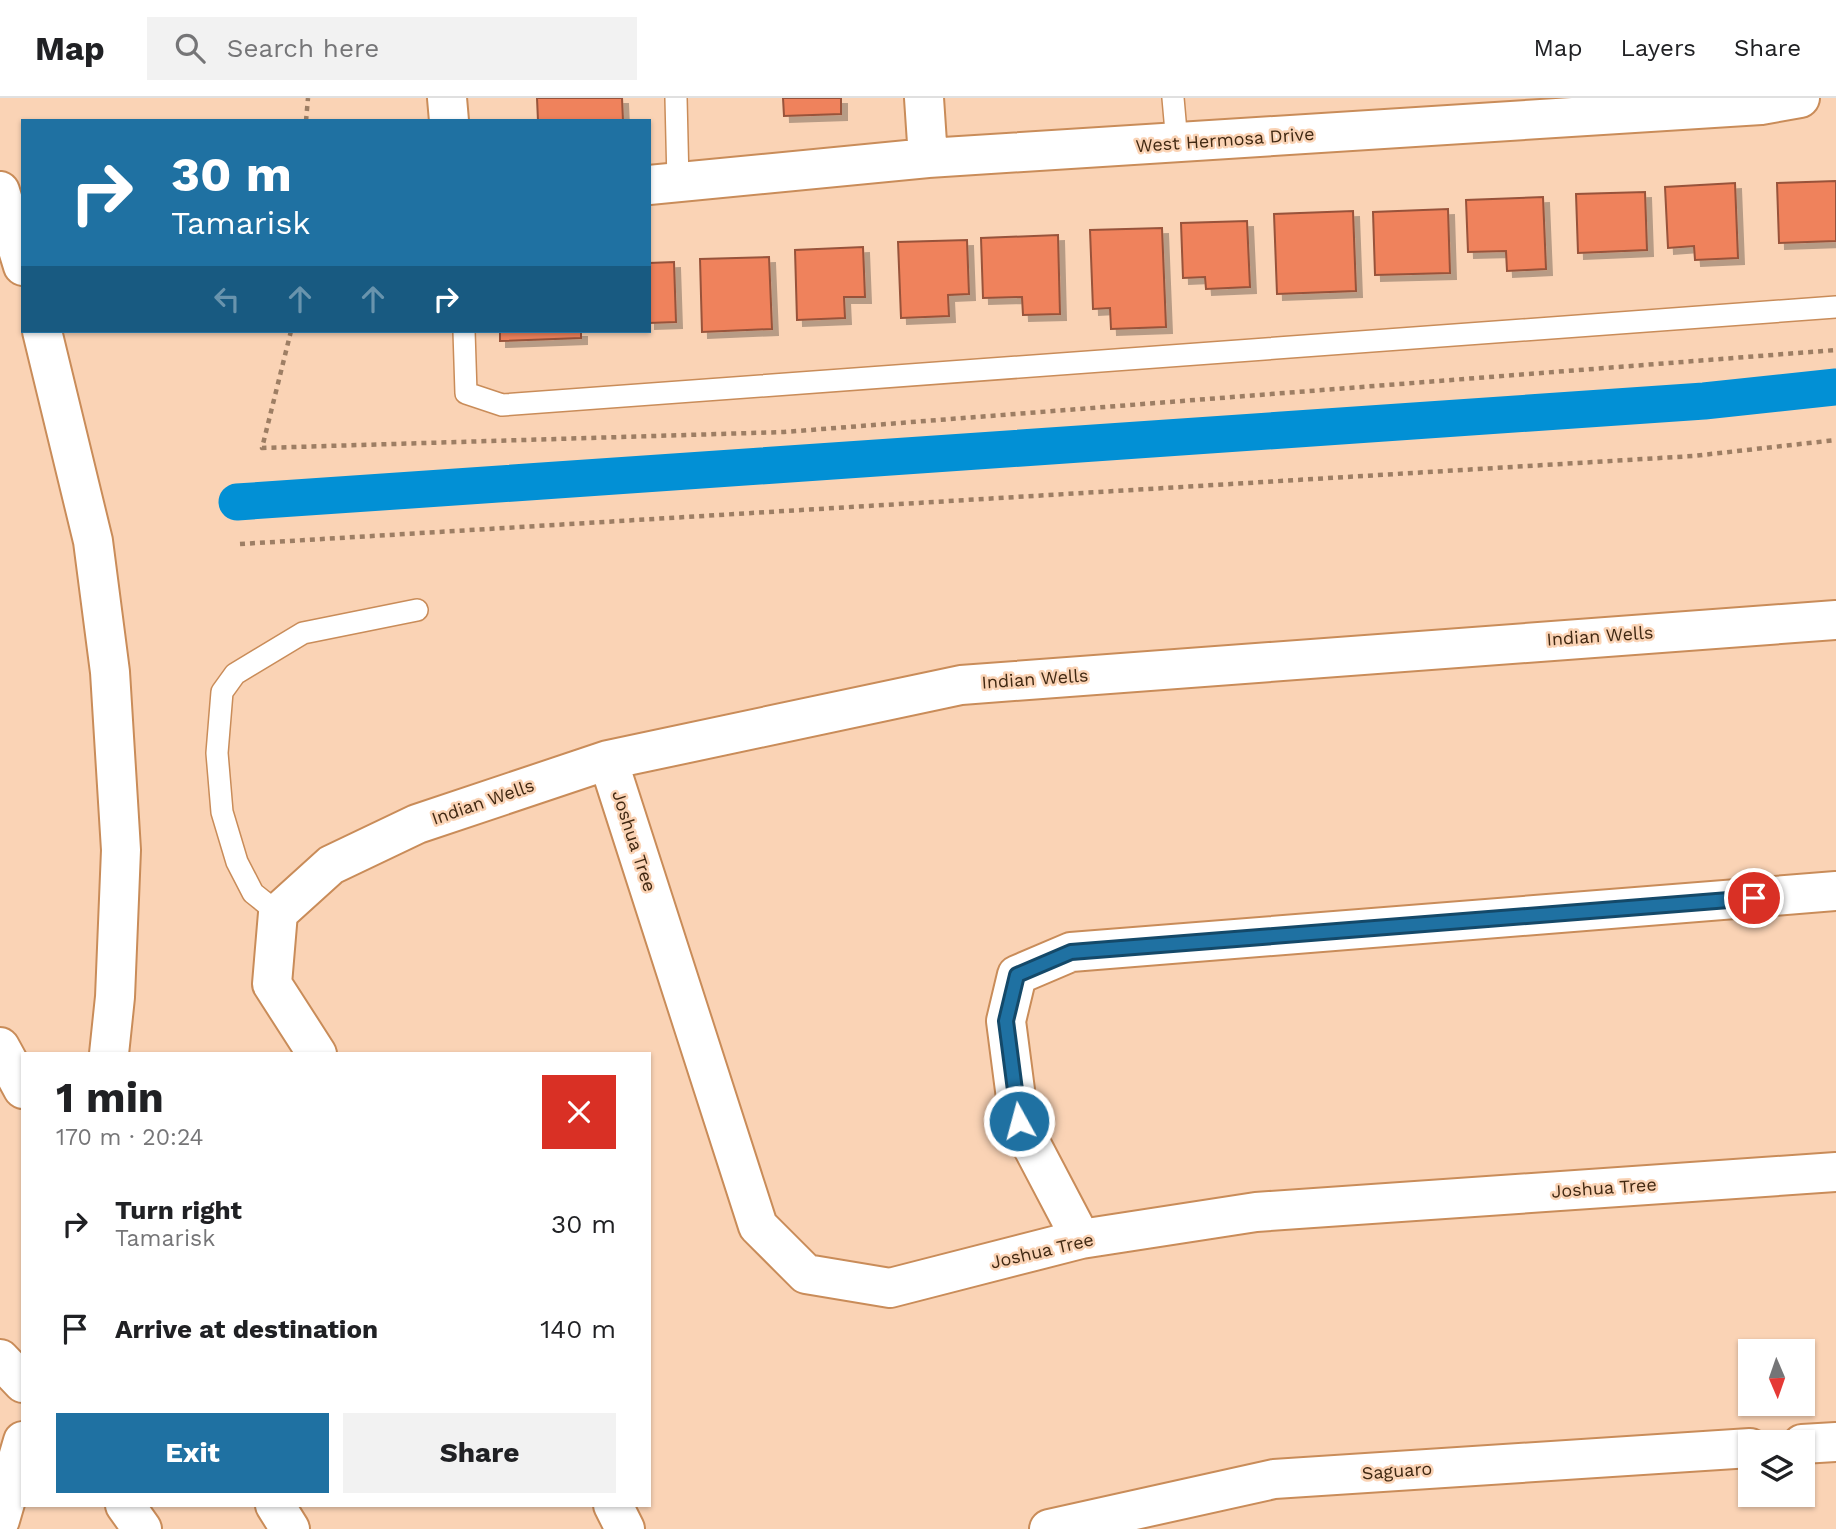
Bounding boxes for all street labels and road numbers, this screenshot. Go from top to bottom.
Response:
street label: West Hermosa Drive [1135,123,1315,156]
street label: Indian Wells [1546,621,1654,650]
street label: Indian Wells [981,664,1089,693]
street label: Indian Wells [429,774,537,829]
street label: Joshua Tree [608,787,661,894]
street label: Joshua Tree [1551,1173,1657,1202]
street label: Joshua Tree [988,1228,1096,1273]
street label: Saguaro [1361,1458,1433,1483]

